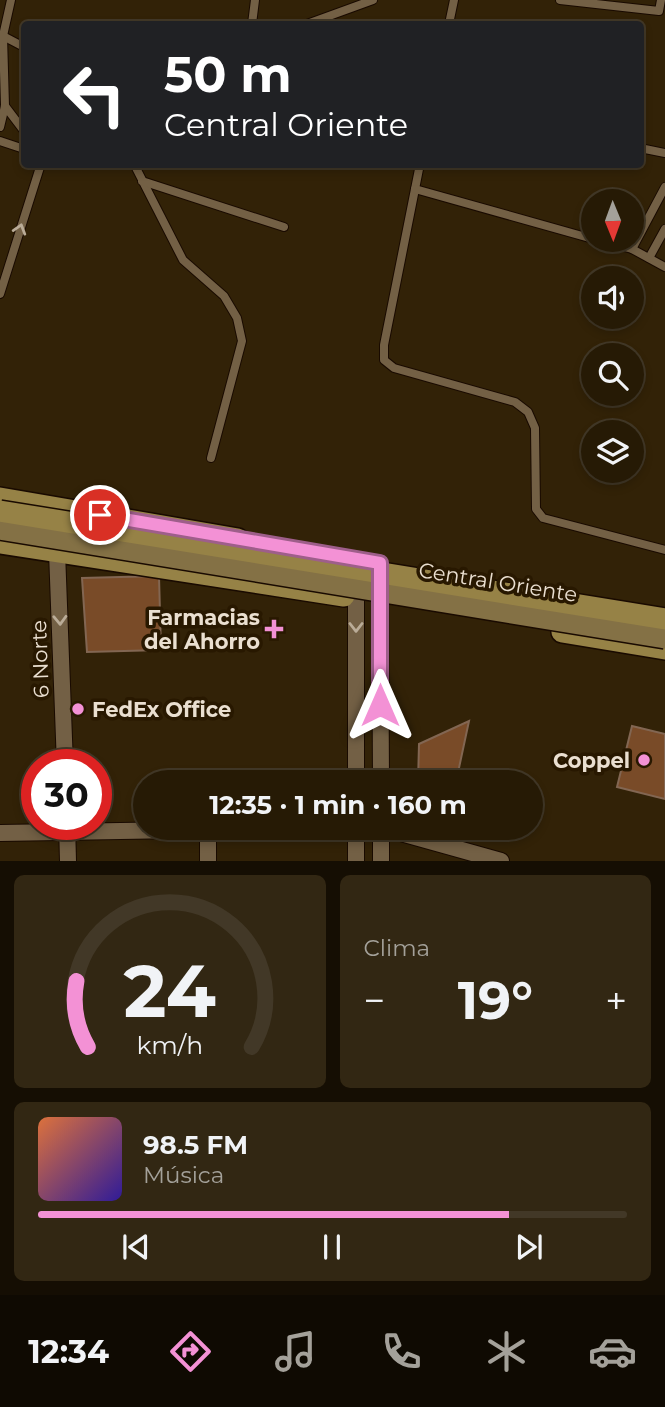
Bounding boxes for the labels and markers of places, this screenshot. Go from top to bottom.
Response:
pin [70,485,130,545]
place label: Farmacias del Ahorro [144,605,260,654]
marker: Farmacias del Ahorro [266,621,282,637]
place label: FedEx Office [92,697,231,722]
marker: FedEx Office [70,701,86,717]
place label: Coppel [553,748,630,773]
marker: Coppel [636,752,652,768]

